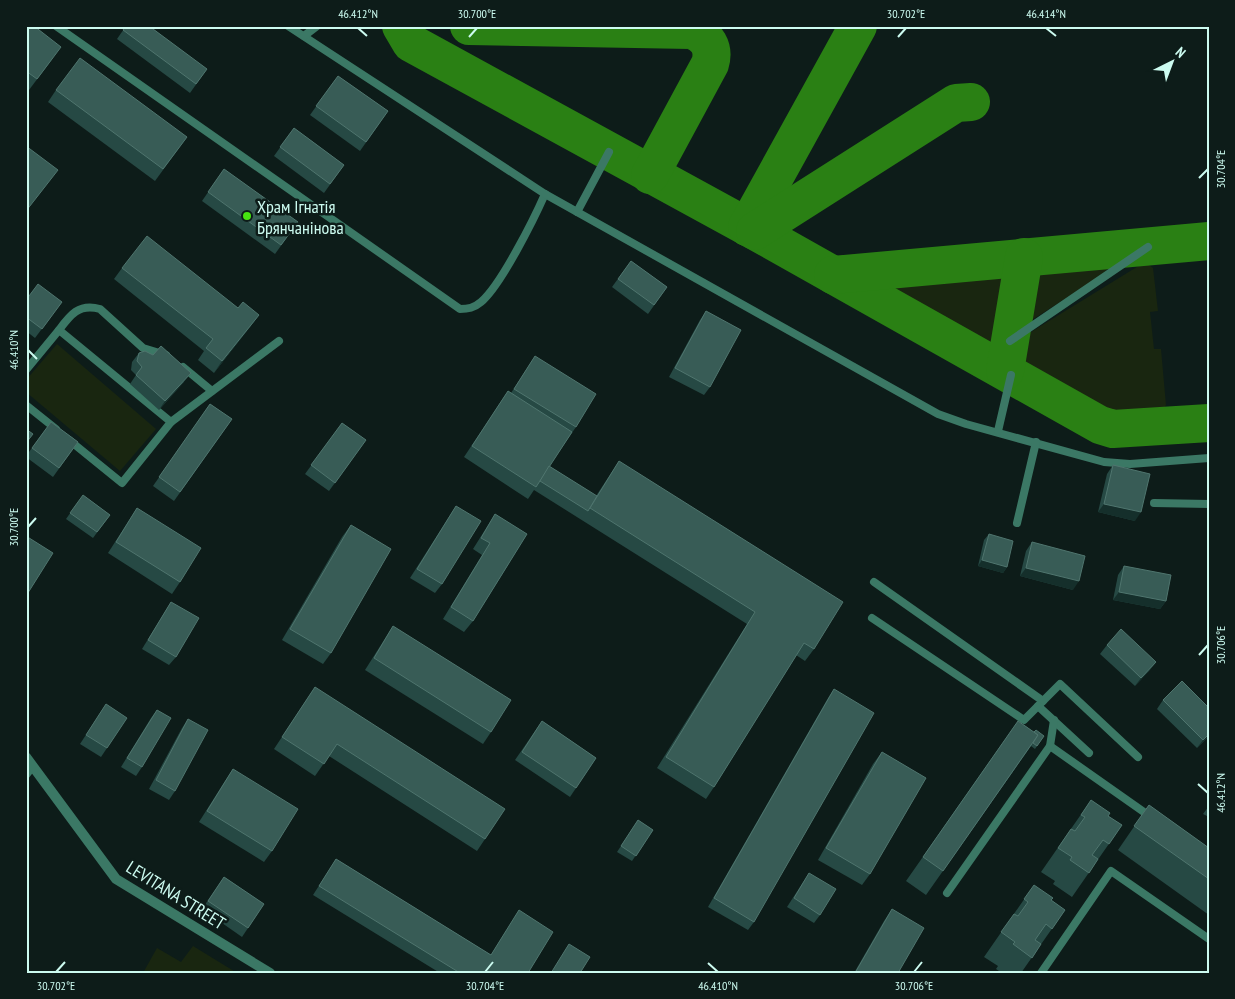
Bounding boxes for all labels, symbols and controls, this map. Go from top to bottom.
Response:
text: 46.412°N [338,6,378,21]
text: 30.700°E [458,6,496,21]
text: 30.702°E [887,6,925,21]
text: 46.414°N [1026,6,1066,21]
north arrow [1148,38,1198,88]
text: N [1172,43,1190,62]
text: 30.704°E [1213,150,1228,188]
place label: Храм Ігнатія Брянчанінова [257,195,344,239]
marker: Храм Ігнатія Брянчанінова [241,210,253,222]
text: 46.410°N [6,330,21,370]
text: 30.700°E [6,508,21,546]
text: 30.706°E [1213,626,1228,664]
text: 46.412°N [1213,773,1228,813]
street label: LEVITANA STREET [122,855,230,935]
text: 30.702°E [37,978,75,993]
text: 30.704°E [466,978,504,993]
text: 46.410°N [698,978,738,993]
text: 30.706°E [895,978,933,993]

